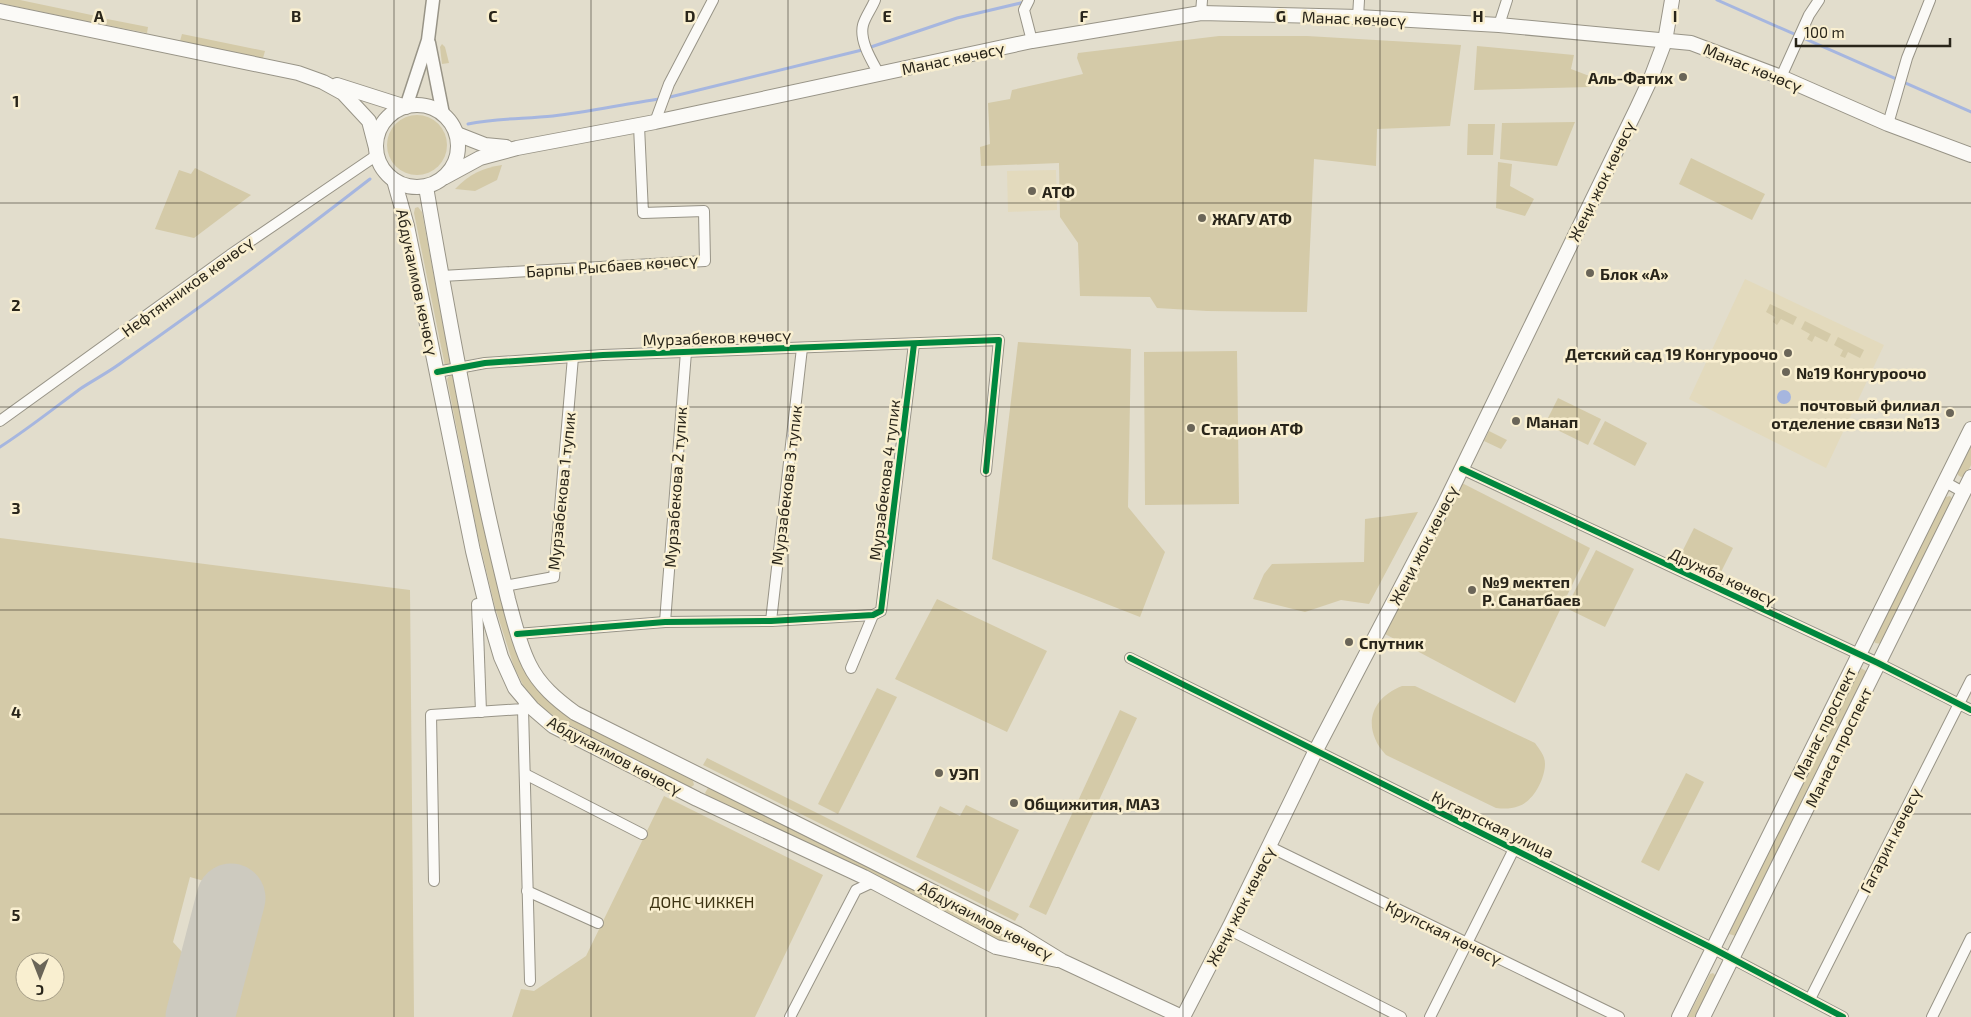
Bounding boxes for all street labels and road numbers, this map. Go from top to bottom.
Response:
street label: Манас көчөсү [1301,7,1407,29]
street label: Манас көчөсү [900,38,1007,78]
street label: Манас көчөсү [1701,39,1806,96]
street label: Жеңи жок көчөсү [1564,117,1639,244]
street label: Абдукаимов көчөсү [392,207,443,358]
street label: Нефтянников көчөсү [118,232,257,340]
street label: Барпы Рысбаев көчөсү [525,249,699,280]
street label: Мурзабеков көчөсү [642,325,792,350]
street label: Мурзабекова 4 тупик [865,398,904,562]
street label: Мурзабекова 3 тупик [767,403,806,566]
street label: Мурзабекова 2 тупик [660,405,691,568]
street label: Мурзабекова 1 тупик [543,411,580,571]
street label: Жеңи жок көчөсү [1385,481,1462,608]
street label: Дружба көчөсү [1666,543,1780,610]
street label: Манас проспект [1789,664,1859,782]
street label: Манаса проспект [1801,684,1875,810]
street label: Абдукаимов көчөсү [544,712,686,800]
street label: Гагарин көчөсү [1855,784,1925,896]
street label: Кугартская улица [1428,786,1557,863]
street label: Жеңи жок көчөсү [1202,842,1279,969]
street label: Абдукаимов көчөсү [915,877,1057,965]
street label: Крупская көчөсү [1383,896,1506,969]

